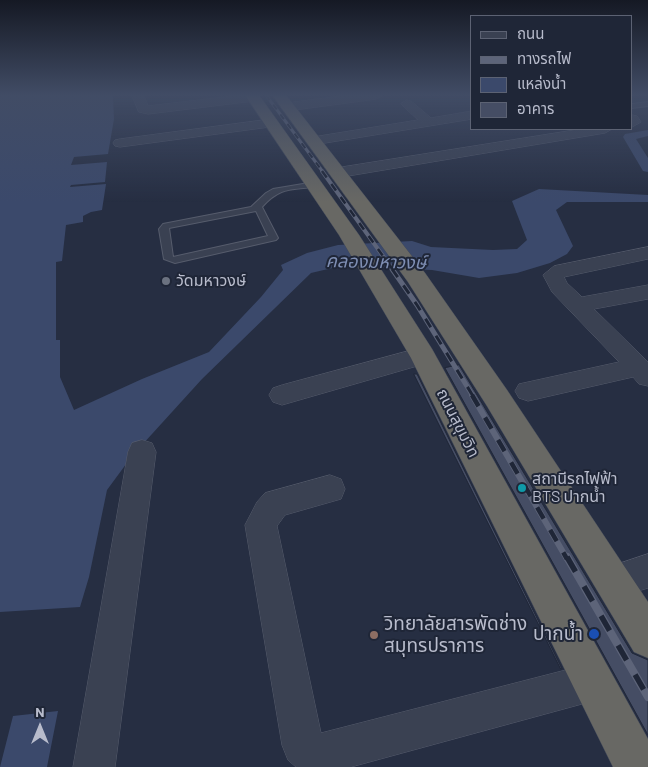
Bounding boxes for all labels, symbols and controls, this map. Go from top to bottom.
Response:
legend [470,15,633,130]
text: ถนน [517,24,544,42]
text: ทางรถไฟ [517,49,571,67]
text: แหล่งน้ำ [517,74,566,92]
text: อาคาร [517,99,554,117]
water label: คลองมหาวงษ์ [326,250,426,274]
place label: วัดมหาวงษ์ [176,271,246,291]
marker: วัดมหาวงษ์ [160,275,172,287]
street label: ถนนสุขุมวิท [433,385,483,461]
place label: สถานีรถไฟฟ้า BTS ปากน้ำ [532,469,617,507]
marker: สถานีรถไฟฟ้า BTS ปากน้ำ [516,482,528,494]
place label: วิทยาลัยสารพัดช่าง สมุทรปราการ [384,613,527,657]
place label: ปากน้ำ [533,623,583,645]
marker: ปากน้ำ [587,627,601,641]
marker: วิทยาลัยสารพัดช่าง สมุทรปราการ [368,629,380,641]
north arrow [15,702,65,752]
text: N [35,703,45,720]

